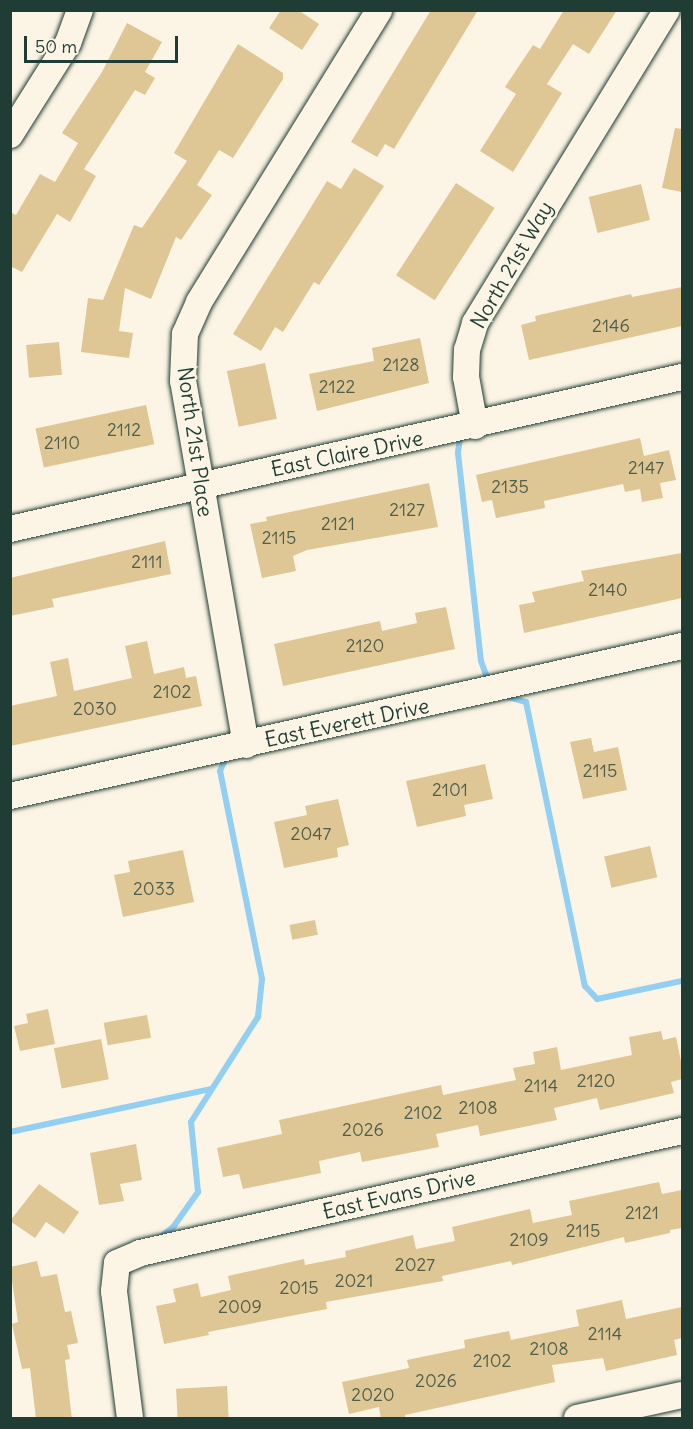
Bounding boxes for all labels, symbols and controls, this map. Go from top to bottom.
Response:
scale bar [27,24,182,62]
text: 50 m [35,35,77,58]
street label: North 21st Way [465,197,559,333]
house number: 2146 [592,315,630,337]
house number: 2128 [382,354,420,376]
street label: North 21st Place [172,365,218,519]
house number: 2122 [319,376,355,398]
house number: 2112 [107,419,141,441]
street label: East Claire Drive [269,426,425,482]
house number: 2110 [44,432,80,454]
house number: 2147 [628,457,664,479]
house number: 2135 [491,476,529,498]
house number: 2127 [389,499,425,521]
house number: 2121 [321,513,355,535]
house number: 2115 [262,527,296,549]
house number: 2111 [131,551,163,573]
house number: 2140 [588,579,628,601]
house number: 2120 [346,635,384,657]
house number: 2102 [153,681,191,703]
street label: East Everett Drive [263,693,431,753]
house number: 2030 [73,698,117,720]
house number: 2115 [583,760,617,782]
house number: 2101 [432,779,468,801]
house number: 2047 [291,823,331,845]
house number: 2033 [133,878,175,900]
house number: 2120 [577,1070,615,1092]
house number: 2114 [524,1075,558,1097]
house number: 2108 [458,1097,498,1119]
house number: 2102 [404,1102,442,1124]
house number: 2026 [342,1119,384,1141]
street label: East Evans Drive [320,1165,478,1225]
house number: 2121 [625,1202,659,1224]
house number: 2115 [566,1220,600,1242]
house number: 2109 [509,1229,549,1251]
house number: 2027 [395,1254,435,1276]
house number: 2021 [335,1270,373,1292]
house number: 2015 [279,1277,319,1299]
house number: 2009 [218,1296,262,1318]
house number: 2114 [588,1323,622,1345]
house number: 2108 [529,1338,569,1360]
house number: 2102 [473,1350,511,1372]
house number: 2026 [415,1370,457,1392]
house number: 2020 [351,1384,395,1406]

